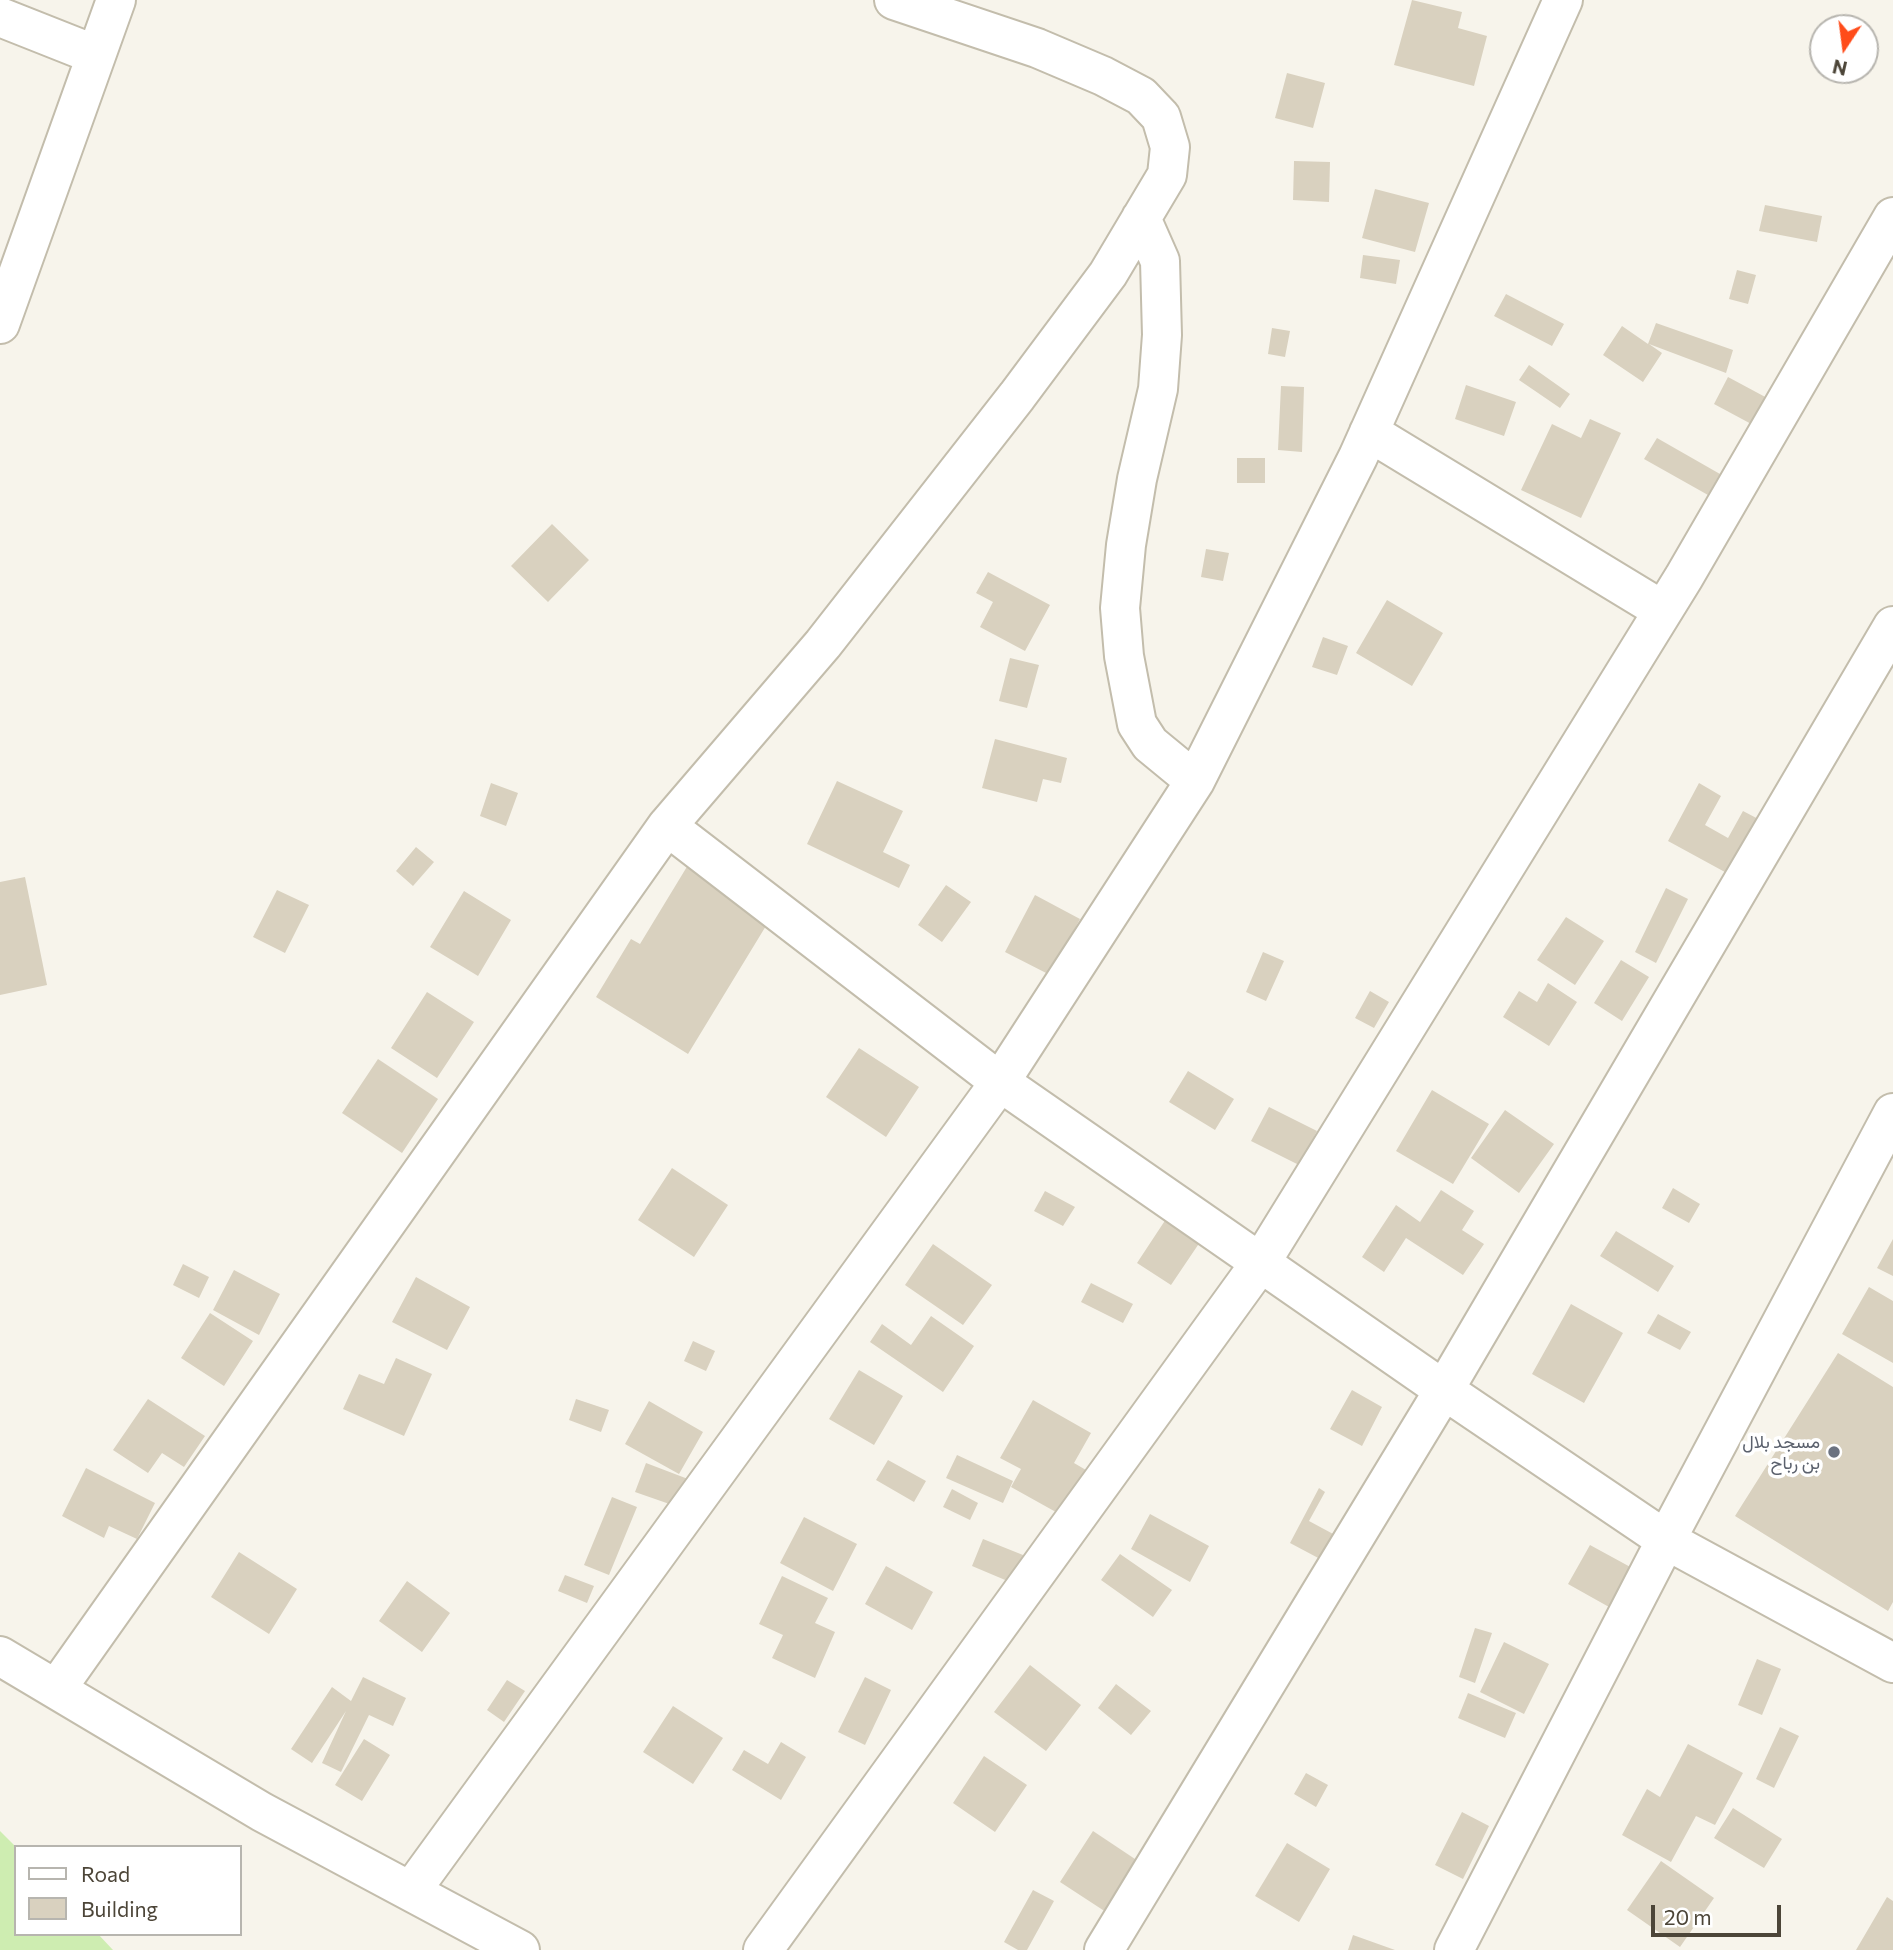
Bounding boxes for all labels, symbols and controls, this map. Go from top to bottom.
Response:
north arrow [1809,14,1879,84]
text: N [1830,55,1849,81]
place label: مسجد بلال بن رباح [1742,1431,1820,1474]
marker: مسجد بلال بن رباح [1826,1444,1842,1460]
legend [14,1845,242,1936]
text: Road [81,1861,130,1886]
scale bar [1655,1890,1784,1934]
text: Building [81,1896,158,1921]
text: 20 m [1664,1904,1712,1929]

